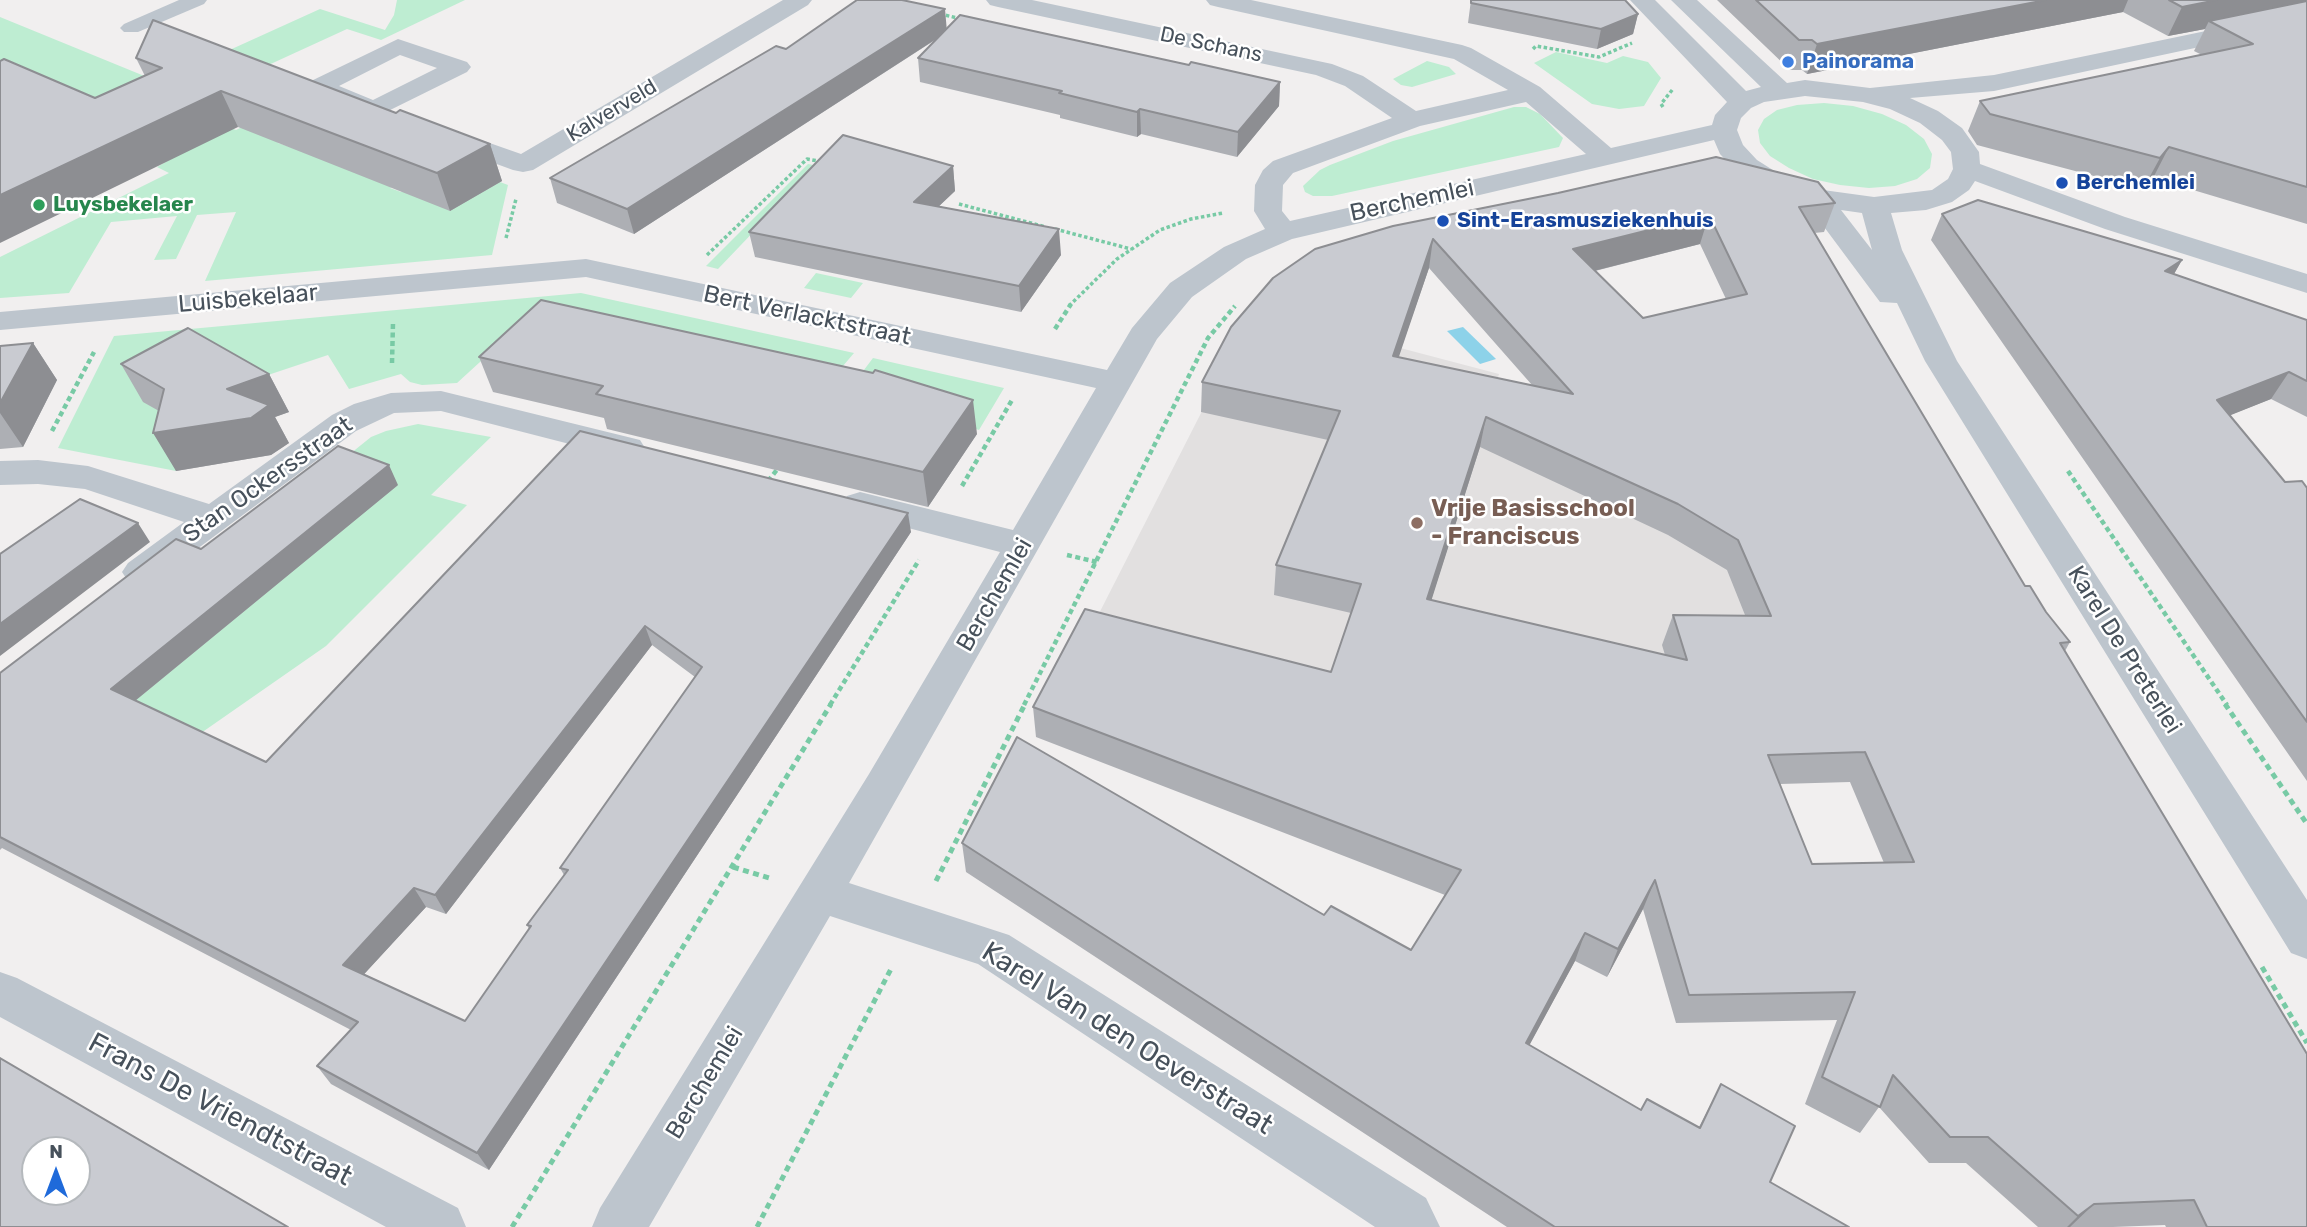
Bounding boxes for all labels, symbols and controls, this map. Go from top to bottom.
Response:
street label: De Schans [1158,22,1264,68]
place label: Painorama [1802,49,1914,75]
marker: Painorama [1780,54,1796,70]
street label: Kalverveld [562,74,662,148]
place label: Berchemlei [2076,170,2195,196]
street label: Berchemlei [1347,174,1477,228]
marker: Berchemlei [2054,175,2070,191]
place label: Luysbekelaer [53,192,193,218]
marker: Luysbekelaer [31,197,47,213]
place label: Sint-Erasmusziekenhuis [1457,208,1714,234]
marker: Sint-Erasmusziekenhuis [1435,213,1451,229]
street label: Luisbekelaar [177,279,319,319]
street label: Bert Verlacktstraat [701,280,913,352]
street label: Stan Ockersstraat [178,411,358,549]
place label: Vrije Basisschool - Franciscus [1431,495,1635,551]
marker: Vrije Basisschool - Franciscus [1409,515,1425,531]
street label: Berchemlei [951,533,1039,657]
street label: Karel De Preterlei [2061,561,2187,739]
street label: Karel Van den Oeverstraat [975,936,1279,1142]
street label: Berchemlei [660,1022,750,1144]
street label: Frans De Vriendtstraat [82,1026,358,1194]
north arrow [21,1136,91,1206]
text: N [49,1140,63,1163]

